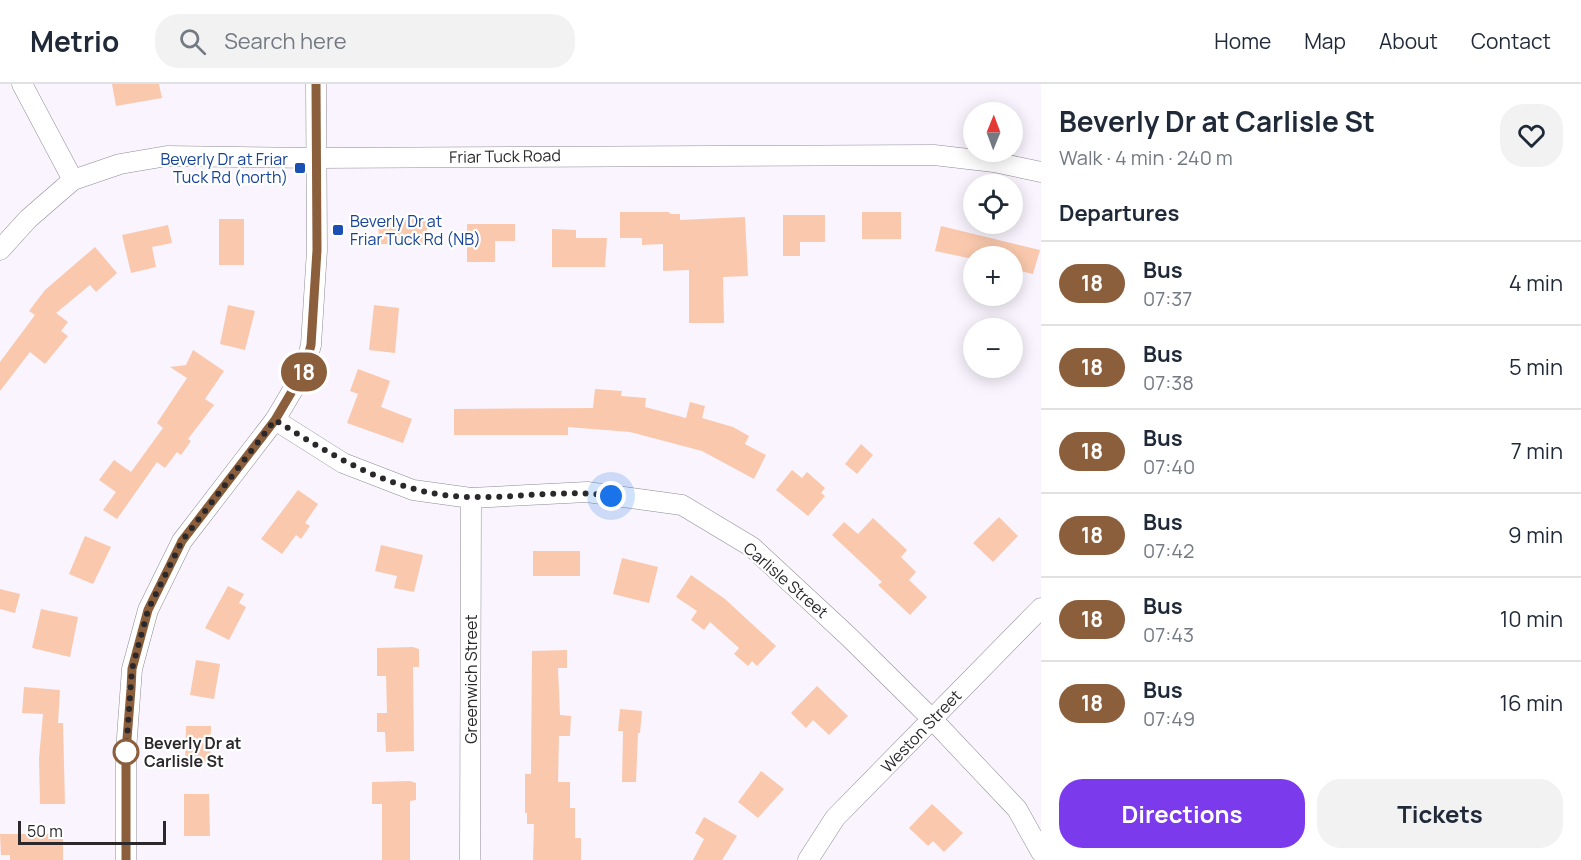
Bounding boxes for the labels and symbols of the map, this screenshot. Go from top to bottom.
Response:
north arrow [963,102,1023,162]
street label: Friar Tuck Road [449,144,561,168]
place label: Beverly Dr at Friar Tuck Rd (north) [160,148,288,188]
marker: Beverly Dr at Friar Tuck Rd (north) [293,161,307,175]
place label: Beverly Dr at Friar Tuck Rd (NB) [350,210,481,250]
marker: Beverly Dr at Friar Tuck Rd (NB) [331,223,345,237]
line badge: 18 [277,352,331,392]
your location [596,481,626,511]
street label: Carlisle Street [739,537,833,623]
street label: Greenwich Street [460,614,482,744]
street label: Weston Street [876,685,966,777]
place label: Beverly Dr at Carlisle St [144,732,242,772]
marker: Beverly Dr at Carlisle St [113,739,139,765]
scale bar [18,818,166,846]

